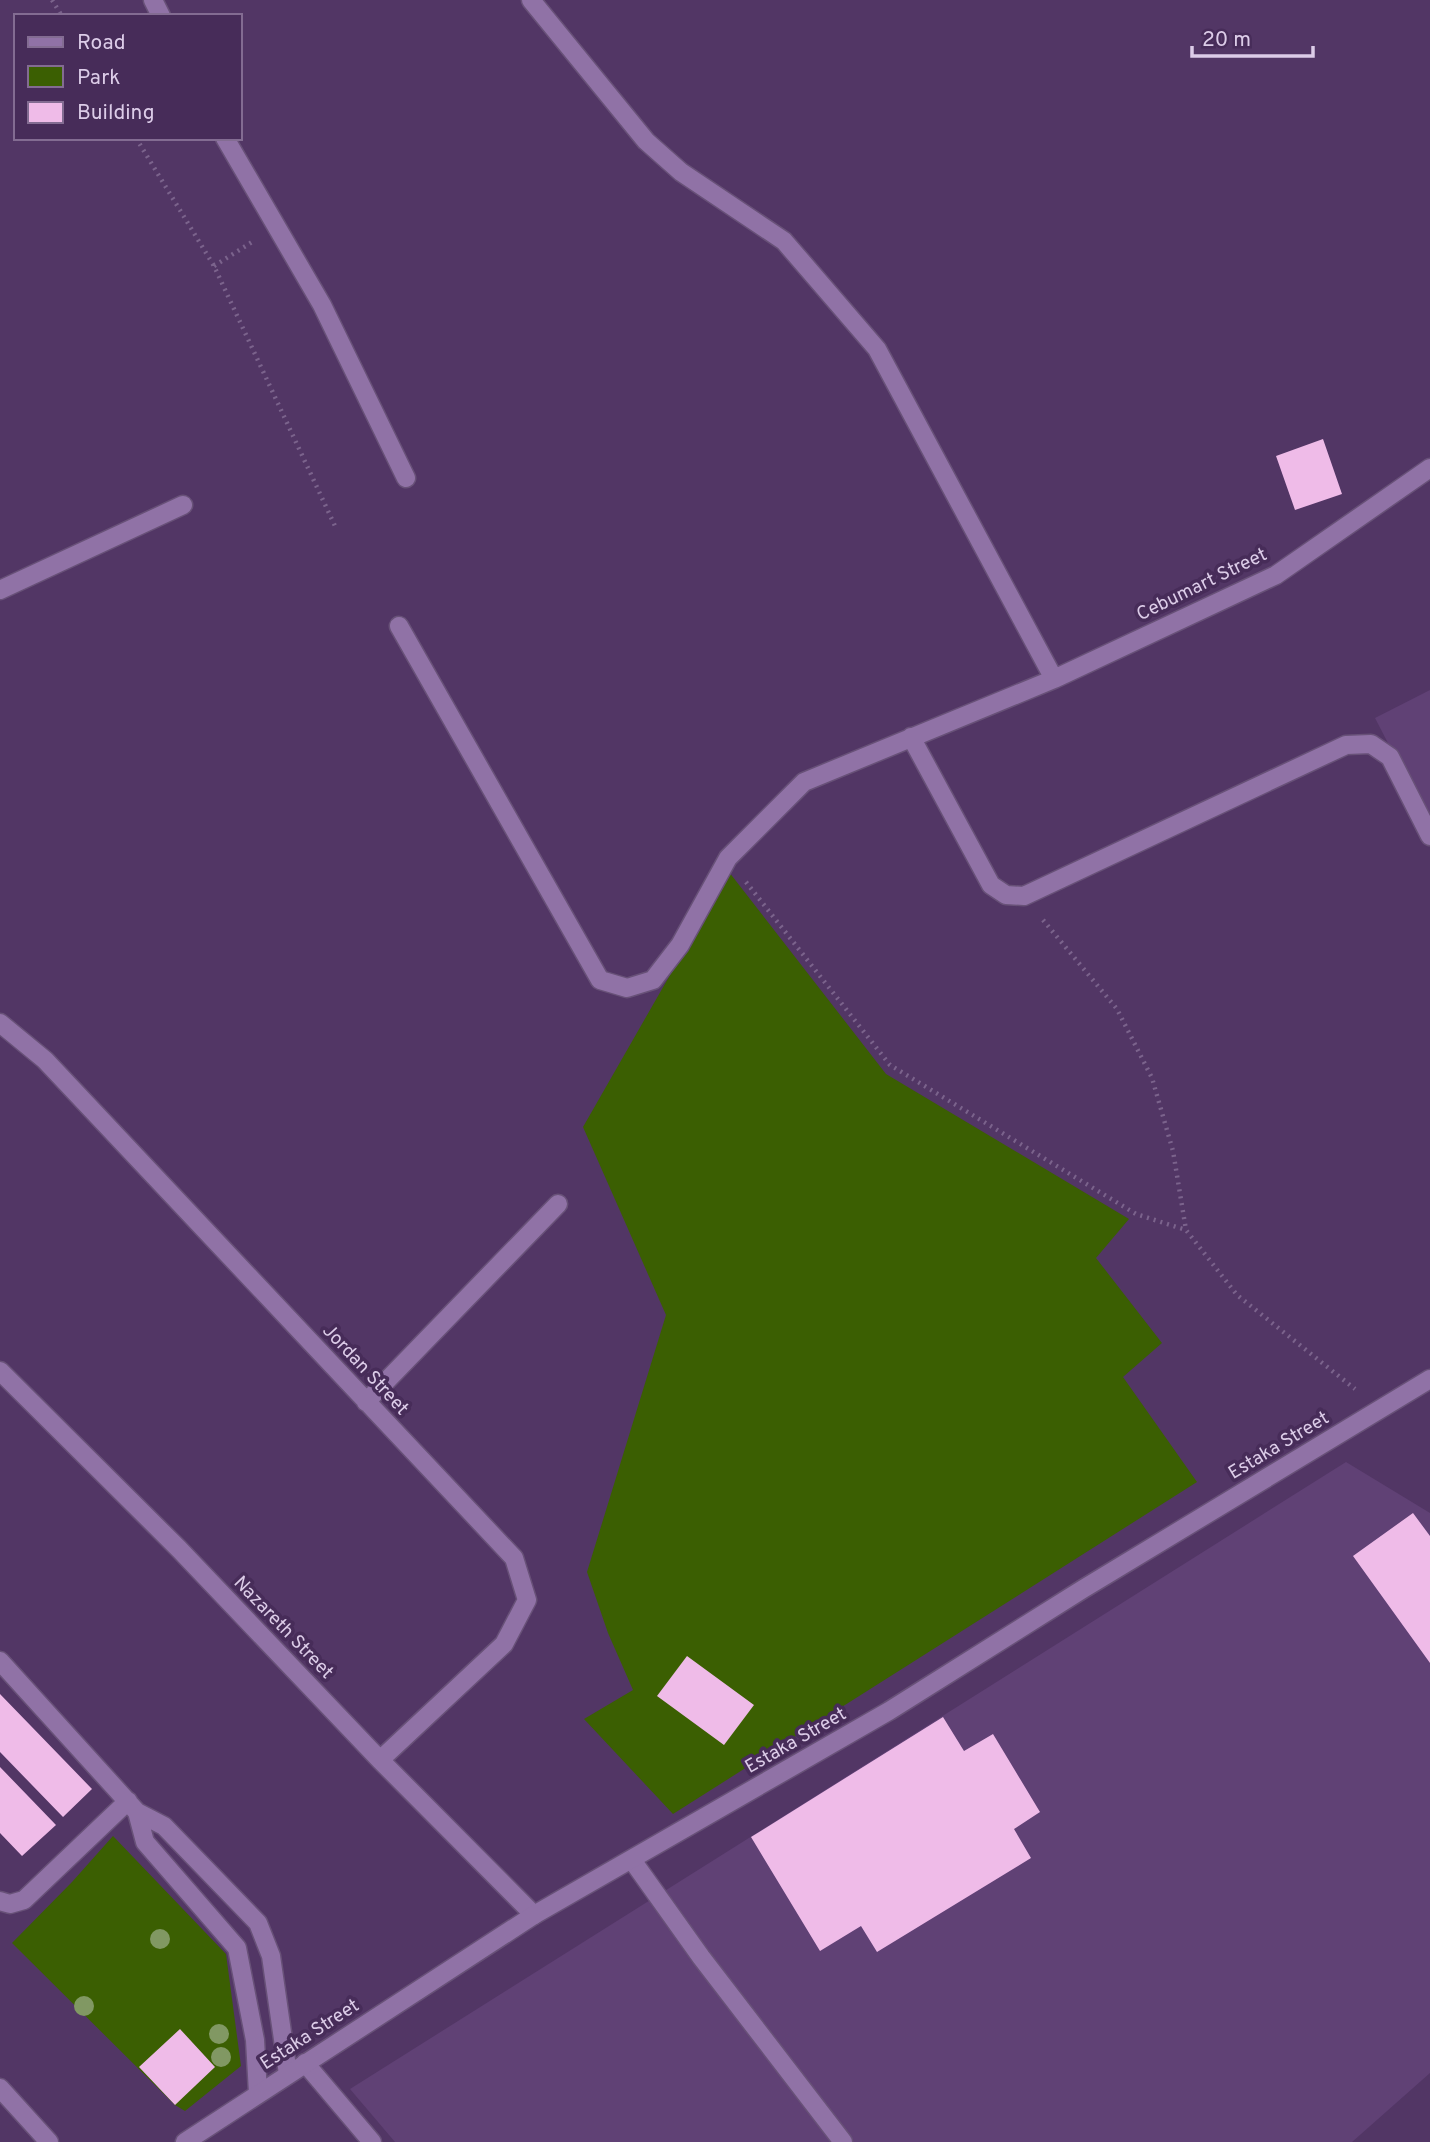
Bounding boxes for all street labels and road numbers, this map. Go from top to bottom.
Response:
street label: Cebumart Street [1133,543,1271,627]
street label: Jordan Street [317,1319,413,1421]
street label: Estaka Street [1224,1407,1334,1485]
street label: Nazareth Street [228,1571,338,1685]
street label: Estaka Street [741,1702,851,1780]
street label: Estaka Street [256,1994,364,2076]

